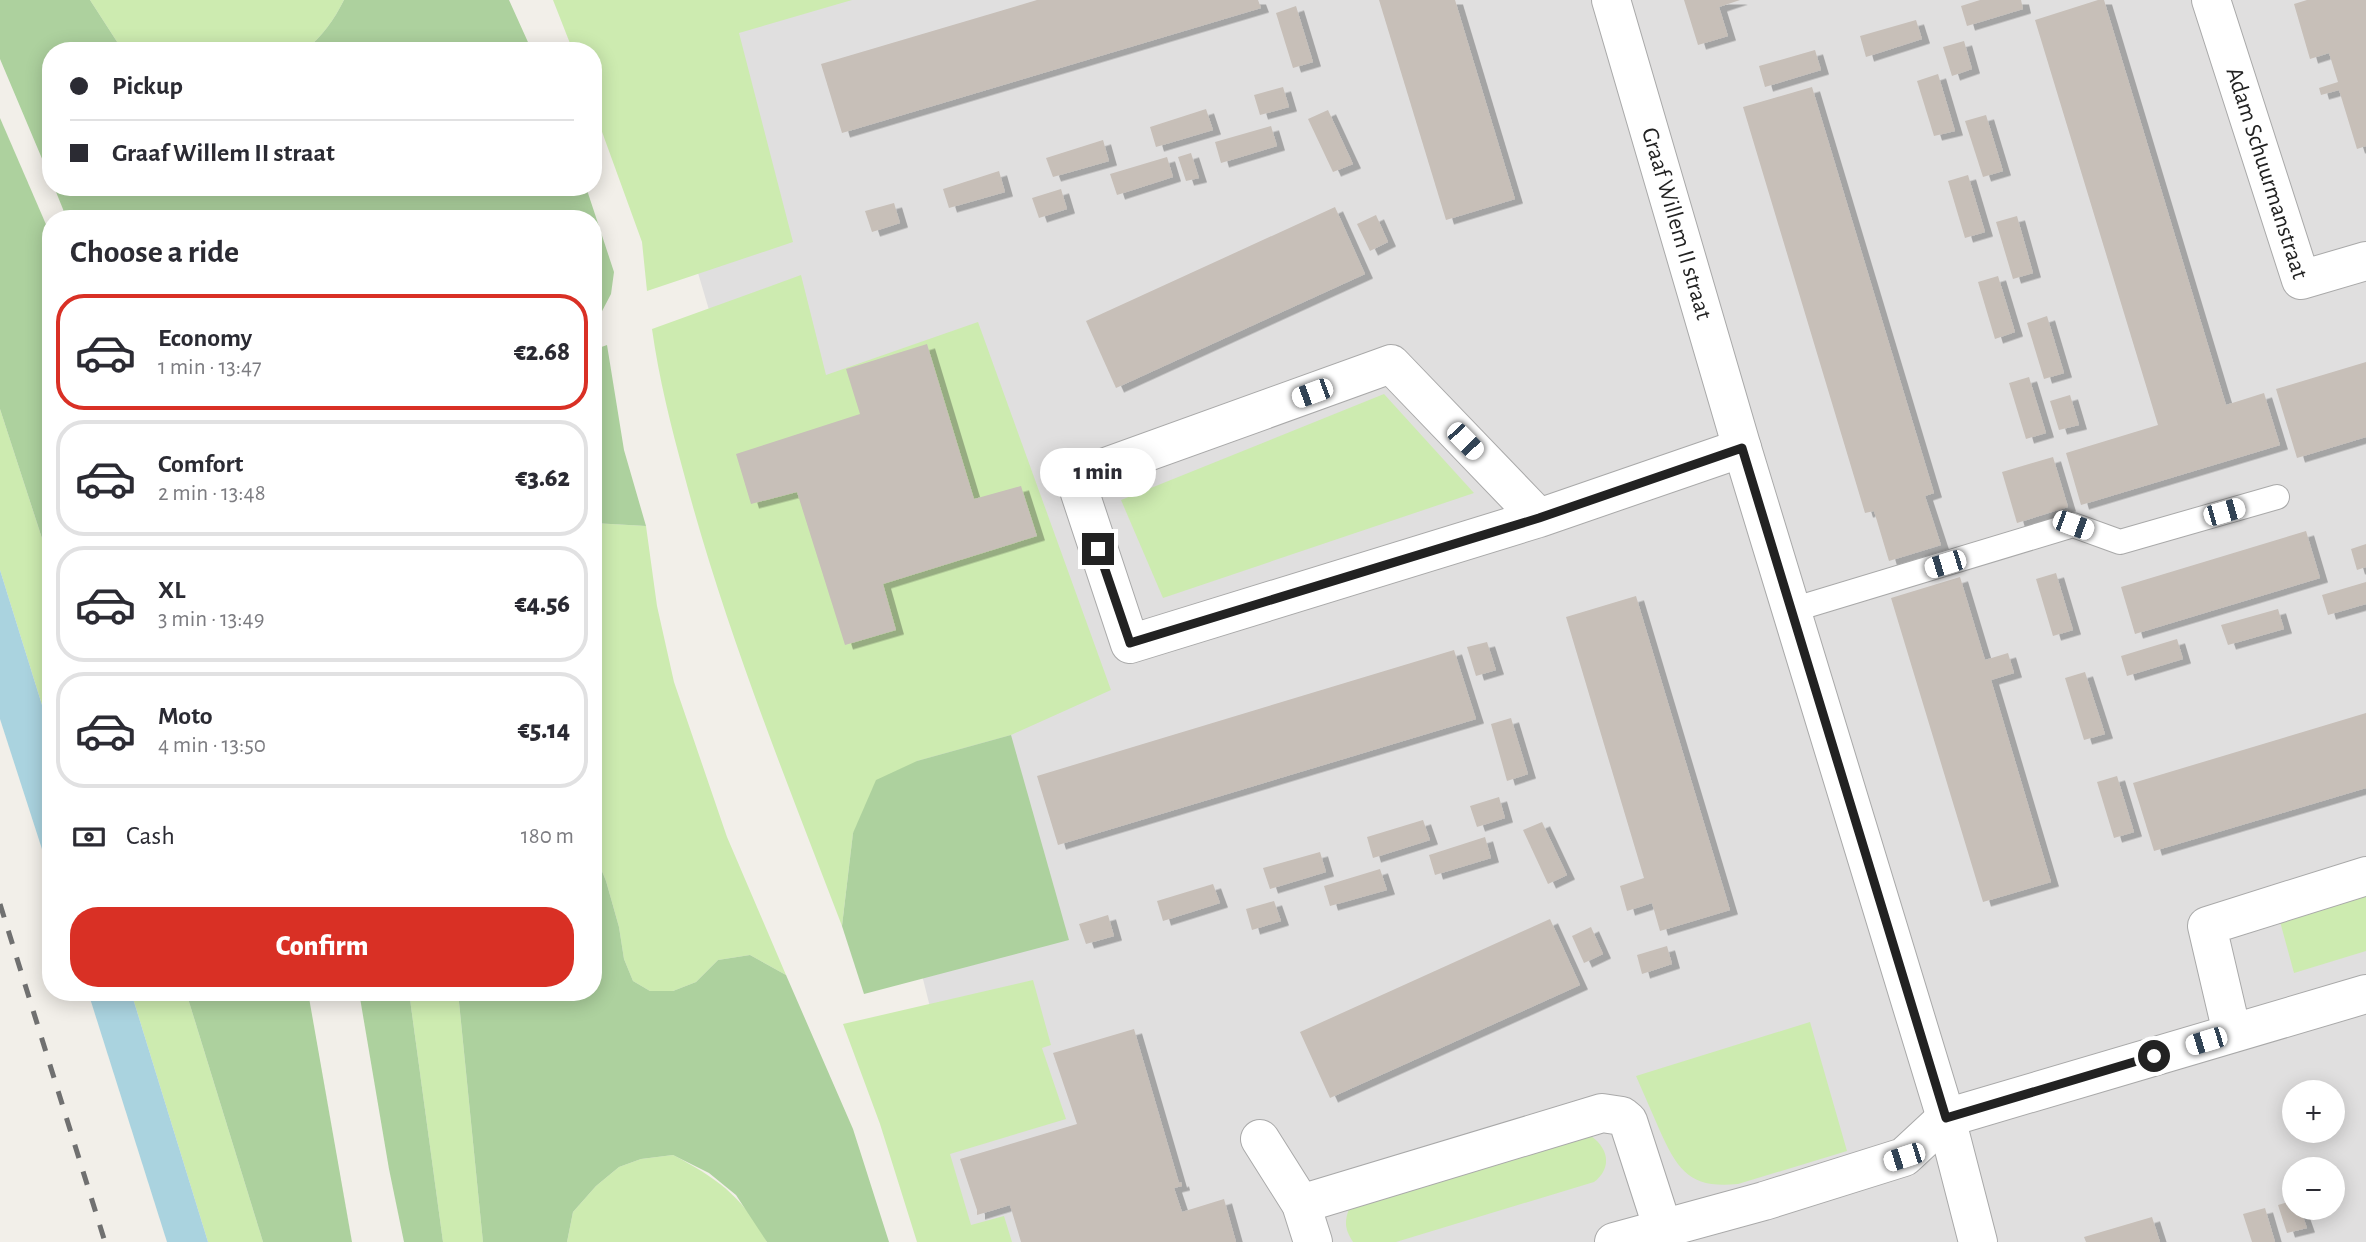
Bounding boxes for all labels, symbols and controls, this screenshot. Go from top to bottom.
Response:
street label: Adam Schuurmanstraat [2221,64,2312,282]
text: Pickup [112,73,183,99]
street label: Graaf Willem II straat [1637,125,1716,323]
text: Graaf Willem II straat [112,140,335,166]
text: Choose a ride [70,236,239,268]
icon: car [74,321,137,384]
text: Economy [158,325,252,351]
text: €2.68 [514,339,570,365]
text: 1 min · 13:47 [158,356,262,379]
car [1289,376,1336,410]
car [1443,419,1488,463]
icon: car [74,447,137,510]
callout: 1 min [1040,448,1156,496]
text: Comfort [158,451,243,477]
text: 1 min [1074,461,1122,484]
text: €3.62 [516,465,570,491]
text: 2 min · 13:48 [158,482,266,505]
car [2201,496,2248,528]
car [2050,508,2097,542]
route end [1082,533,1114,565]
car [1922,548,1969,580]
icon: car [74,573,137,636]
text: XL [158,577,185,603]
text: €4.56 [515,591,570,617]
text: 3 min · 13:49 [158,608,265,631]
icon: car [74,699,137,762]
text: Moto [158,703,213,729]
text: €5.14 [518,717,570,743]
text: 4 min · 13:50 [158,734,266,757]
icon: cash [70,818,108,856]
text: Cash [126,823,175,849]
text: 180 m [521,825,574,848]
button: Confirm [70,907,574,987]
car [2183,1025,2230,1057]
route start [2138,1040,2170,1072]
map controls [2282,1080,2345,1220]
button: + [2282,1080,2345,1143]
car [1881,1141,1928,1173]
button: − [2282,1157,2345,1220]

